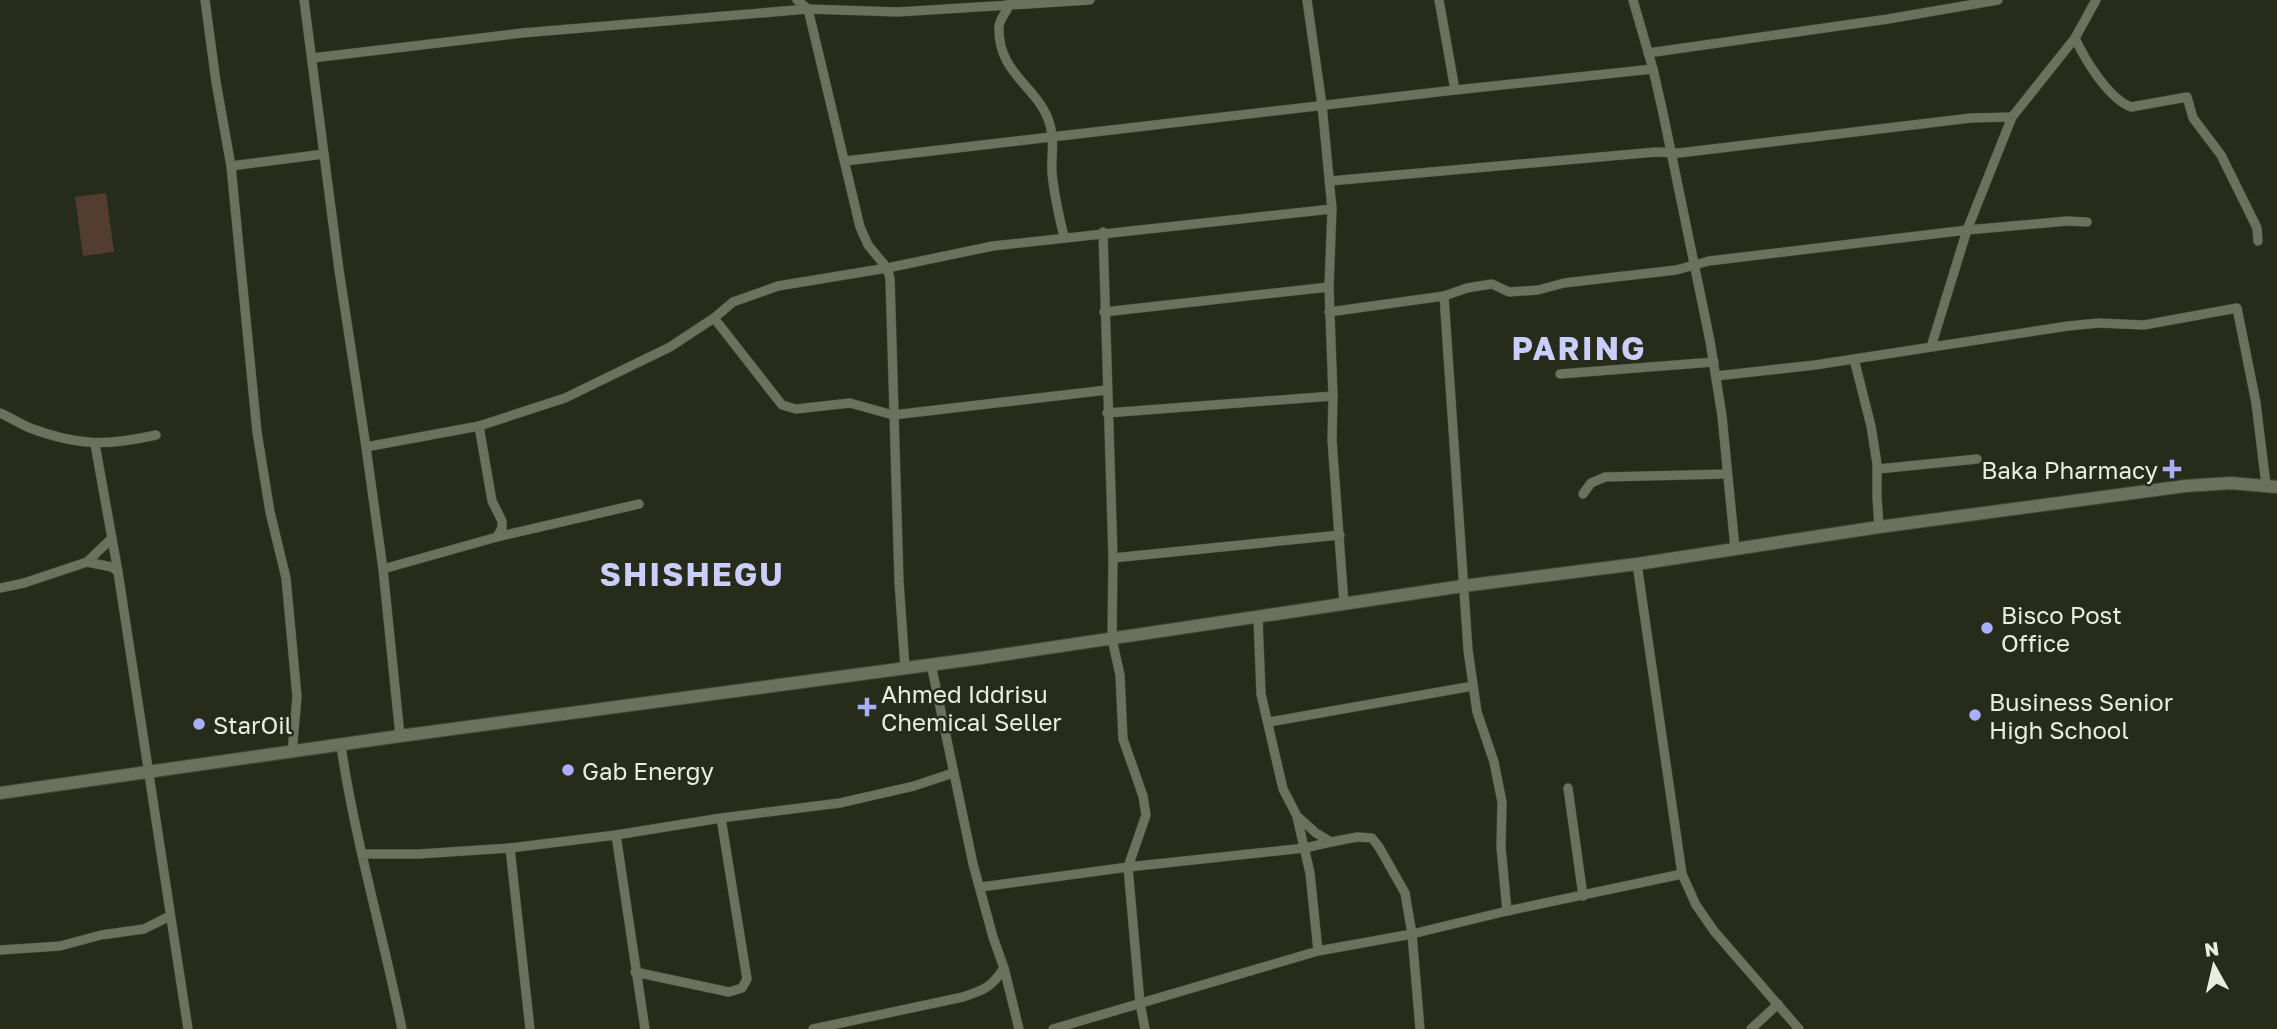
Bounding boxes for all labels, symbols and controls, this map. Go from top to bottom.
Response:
district label: PARING [1511,329,1647,367]
place label: Baka Pharmacy [1981,455,2158,484]
marker: Baka Pharmacy [2164,461,2180,477]
district label: SHISHEGU [599,555,785,593]
place label: Bisco Post Office [2001,600,2122,657]
marker: Bisco Post Office [1979,620,1995,636]
place label: Ahmed Iddrisu Chemical Seller [881,679,1062,736]
place label: Business Senior High School [1989,687,2173,744]
marker: Ahmed Iddrisu Chemical Seller [859,699,875,715]
marker: Business Senior High School [1967,707,1983,723]
place label: StarOil [213,710,292,739]
marker: StarOil [191,716,207,732]
place label: Gab Energy [582,756,714,785]
marker: Gab Energy [560,762,576,778]
north arrow [2179,931,2249,1001]
text: N [2203,936,2220,961]

